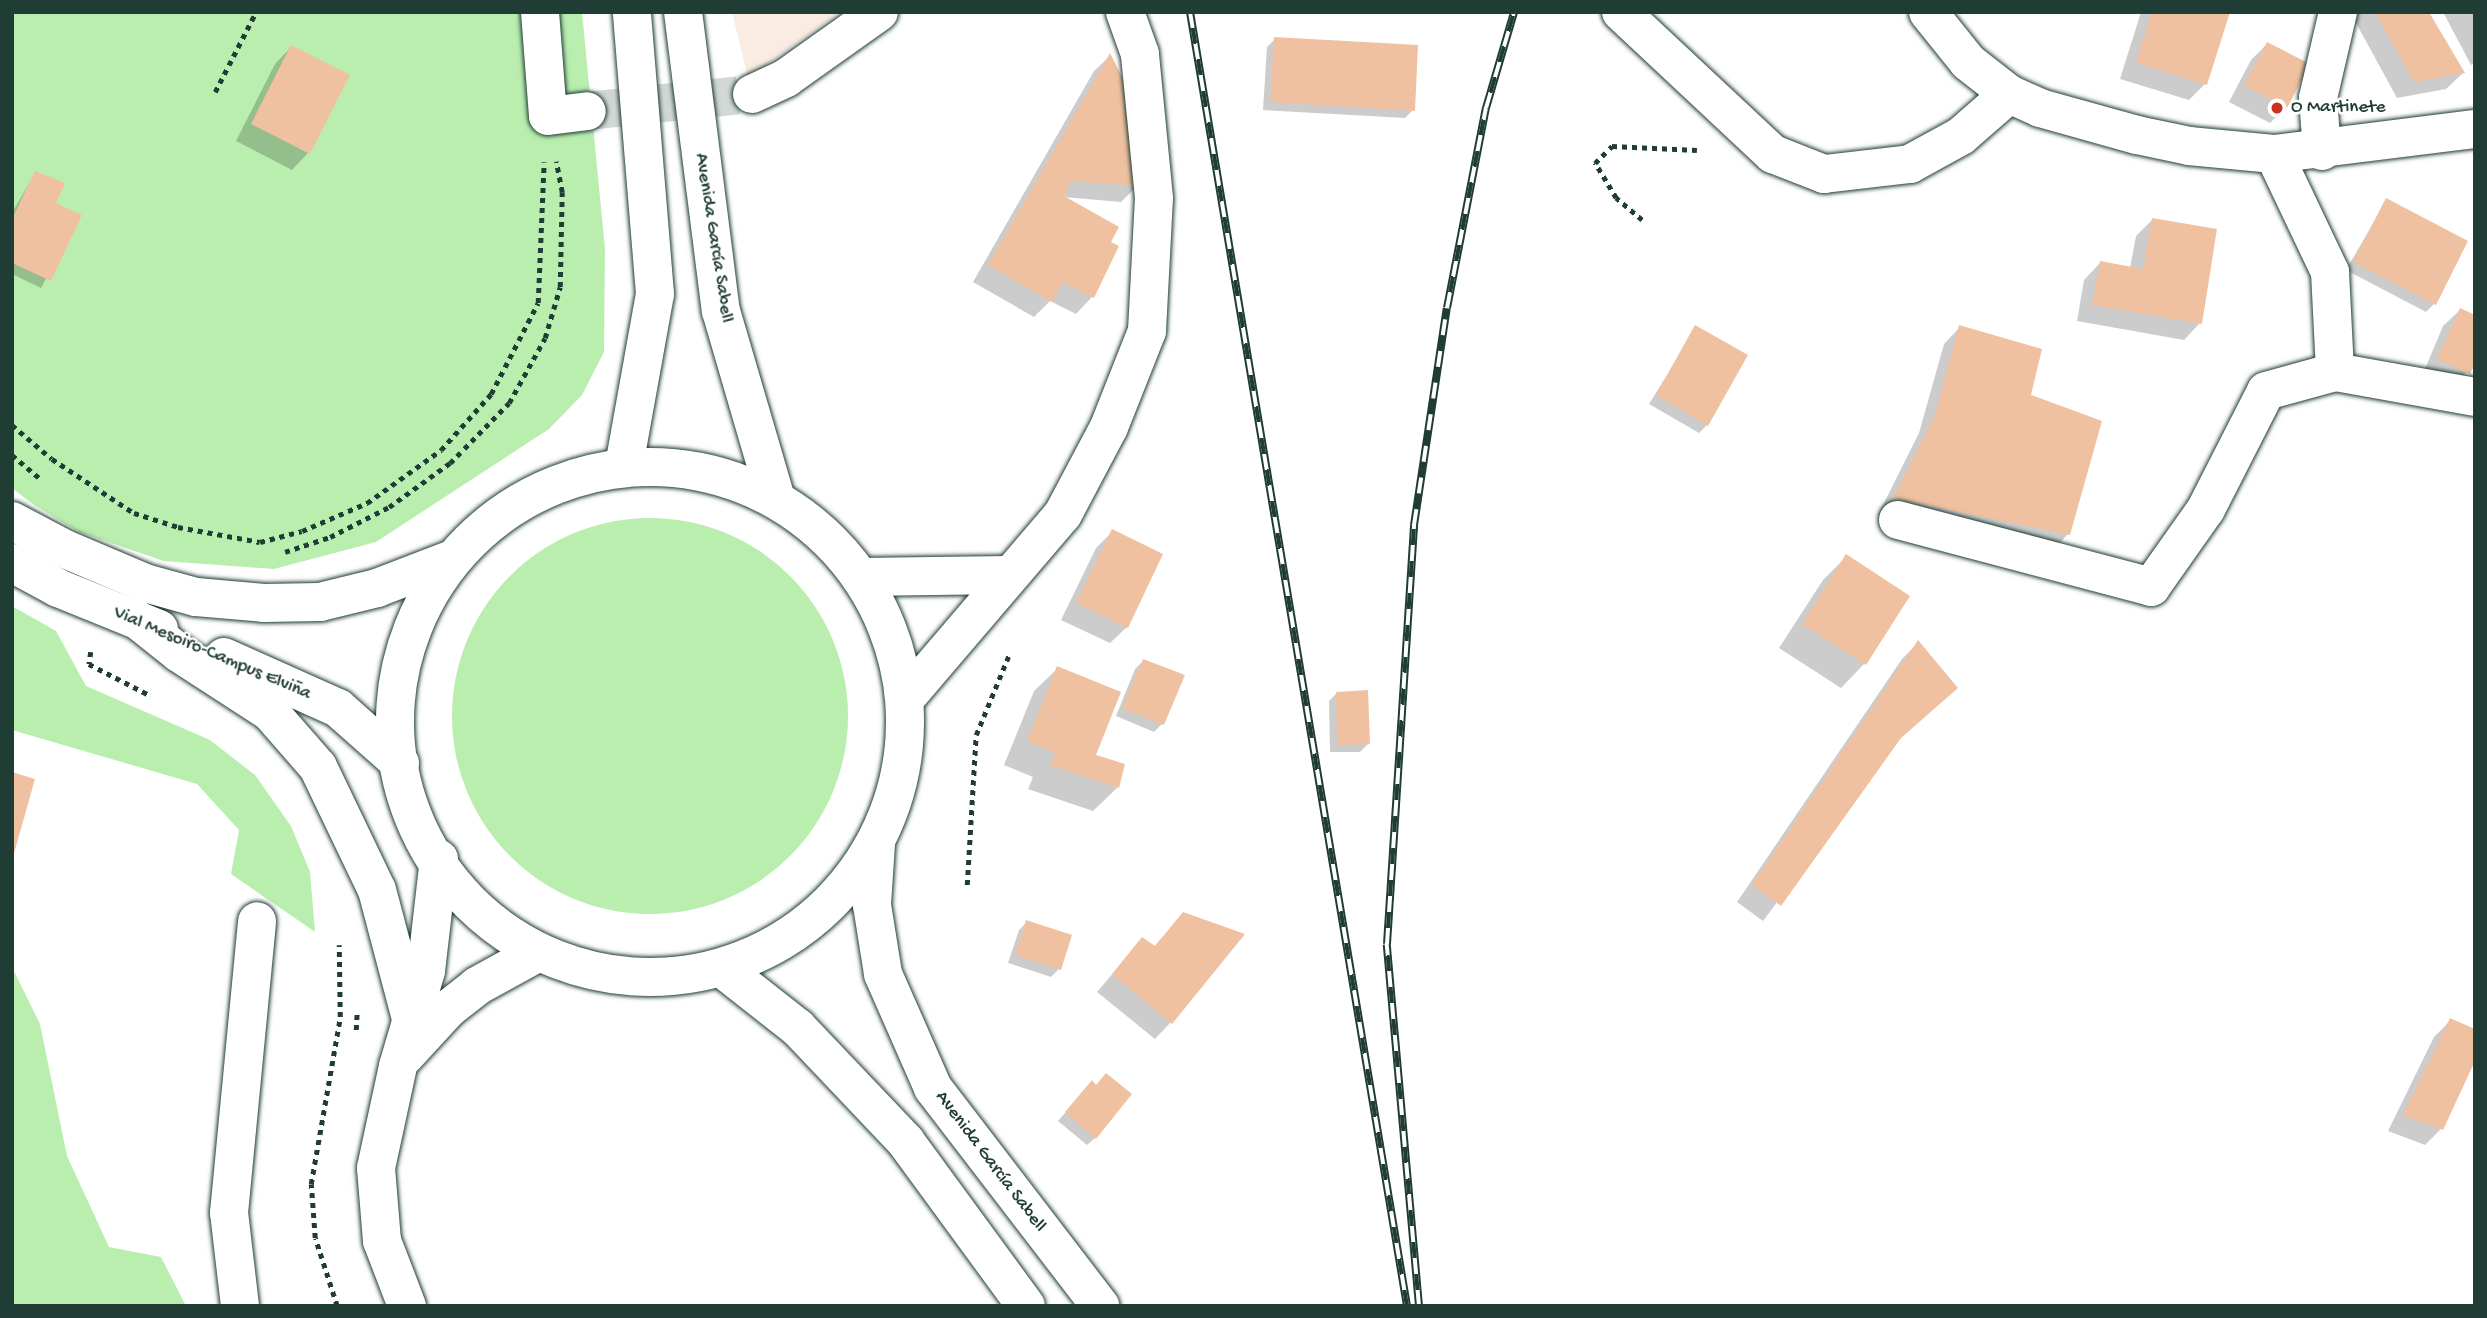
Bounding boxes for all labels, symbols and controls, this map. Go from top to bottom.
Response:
place label: O Martinete [2291,97,2386,119]
marker: O Martinete [2269,100,2285,116]
street label: Avenida García Sabell [688,152,738,324]
street label: Vial Mesoiro-Campus Elviña [110,602,314,706]
street label: Avenida García Sabell [929,1087,1051,1237]

